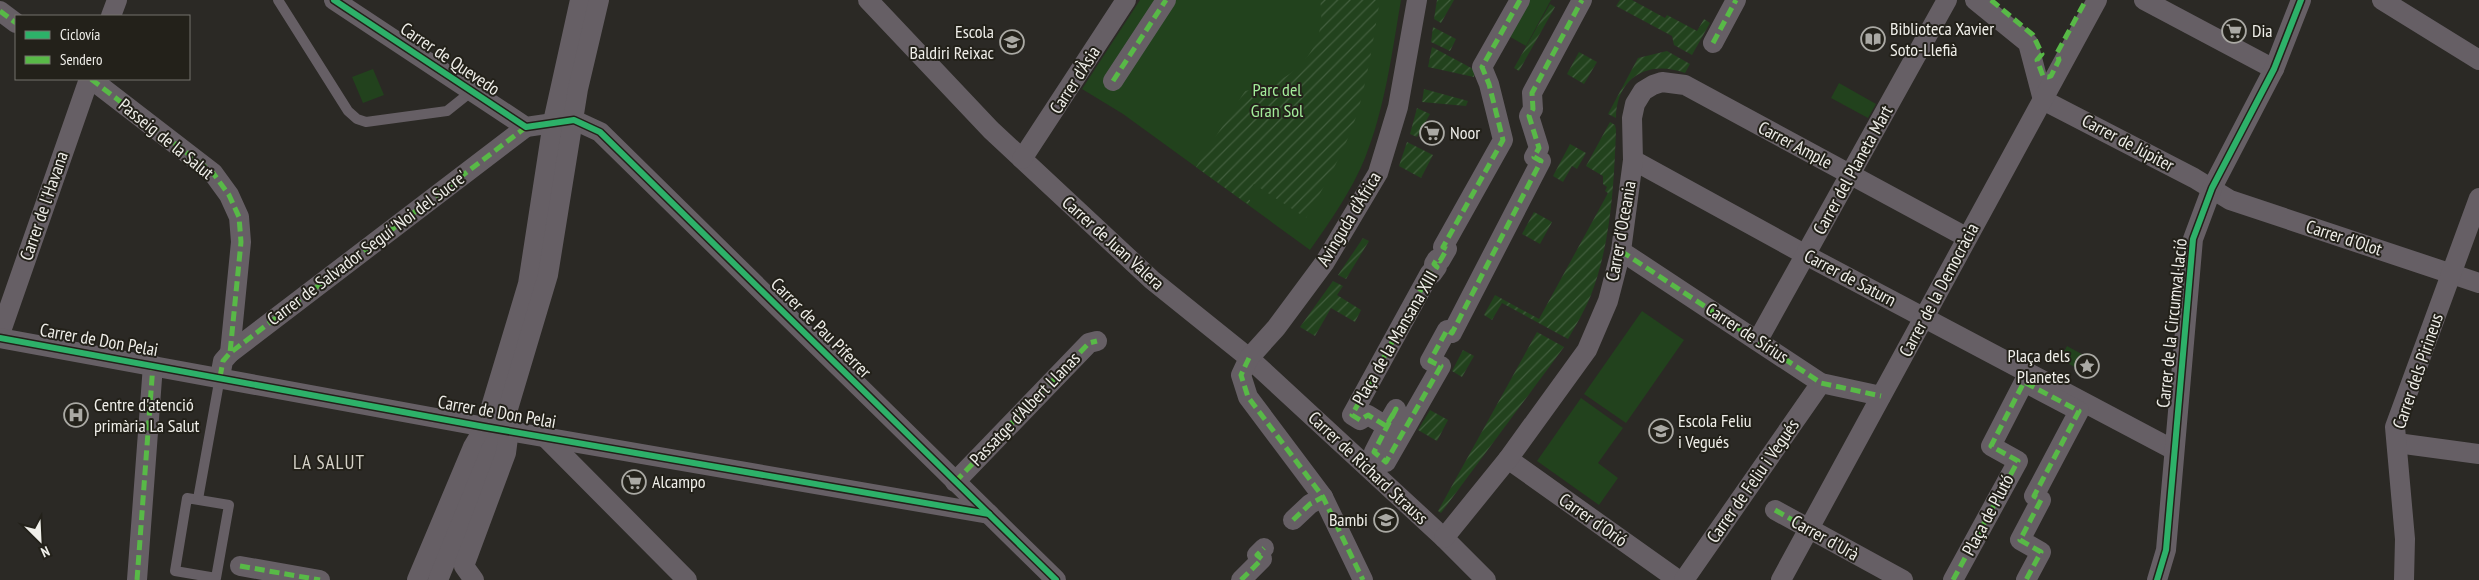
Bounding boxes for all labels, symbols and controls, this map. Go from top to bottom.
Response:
legend [15,15,190,80]
street label: Carrer de Quevedo [396,17,505,100]
place label: Biblioteca Xavier Soto-Llefià [1890,17,1994,61]
supermarket icon: Dia [2221,18,2247,44]
place label: Dia [2252,19,2273,42]
place label: Escola Baldiri Reixac [909,20,995,64]
text: Ciclovía [60,25,100,44]
library icon: Biblioteca Xavier Soto-Llefià [1860,26,1886,52]
school or university icon: Escola Baldiri Reixac [999,29,1025,55]
street label: Carrer d'Àsia [1044,41,1105,118]
text: Sendero [60,50,102,69]
park label: Parc del Gran Sol [1251,78,1304,122]
street label: Passeig de la Salut [114,93,219,184]
street label: Carrer del Planeta Mart [1808,101,1898,238]
street label: Carrer de Júpiter [2078,109,2178,177]
street label: Carrer Ample [1754,116,1836,174]
supermarket icon: Noor [1419,120,1445,146]
place label: Noor [1450,121,1480,144]
street label: Carrer de l'Havana [14,148,73,263]
street label: Carrer de Salvador Seguí 'Noi del Sucre' [262,165,471,330]
street label: Avinguda d'Àfrica [1311,167,1386,270]
street label: Carrer d'Oceania [1600,179,1641,283]
street label: Carrer de Juan Valera [1058,191,1169,295]
street label: Carrer d'Olot [2303,214,2385,261]
street label: Carrer de la Democràcia [1894,219,1983,360]
street label: Carrer de la Circumval·lació [2151,237,2192,409]
street label: Carrer de Saturn [1800,244,1900,311]
street label: Plaça de la Mansana XIII [1347,267,1442,409]
street label: Carrer de Pau Piferrer [766,273,877,383]
street label: Carrer de Sírius [1701,297,1793,368]
street label: Carrer dels Pirineus [2387,310,2448,432]
street label: Carrer de Don Pelai [38,318,160,361]
place label: Plaça dels Planetes [2008,344,2070,388]
street label: Passatge d'Albert Llanas [964,347,1085,470]
place icon: Plaça dels Planetes [2074,353,2100,379]
street label: Carrer de Don Pelai [436,390,558,433]
place label: Centre d'atenció primària La Salut [94,393,200,437]
hospital icon: Centre d'atenció primària La Salut [63,402,89,428]
street label: Carrer de Richard Strauss [1304,406,1433,529]
place label: Escola Feliu i Vegués [1678,409,1752,453]
street label: Carrer de Feliu i Vegués [1701,414,1804,547]
school or university icon: Escola Feliu i Vegués [1648,418,1674,444]
district label: LA SALUT [293,450,365,474]
supermarket icon: Alcampo [621,469,647,495]
place label: Alcampo [652,470,706,493]
street label: Plaça de Plutó [1957,470,2019,559]
street label: Carrer d'Orió [1555,488,1632,552]
school or university icon: Bambi [1373,507,1399,533]
place label: Bambi [1329,508,1368,531]
street label: Carrer d'Urà [1787,510,1863,566]
north arrow [15,515,65,565]
text: N [38,542,52,562]

